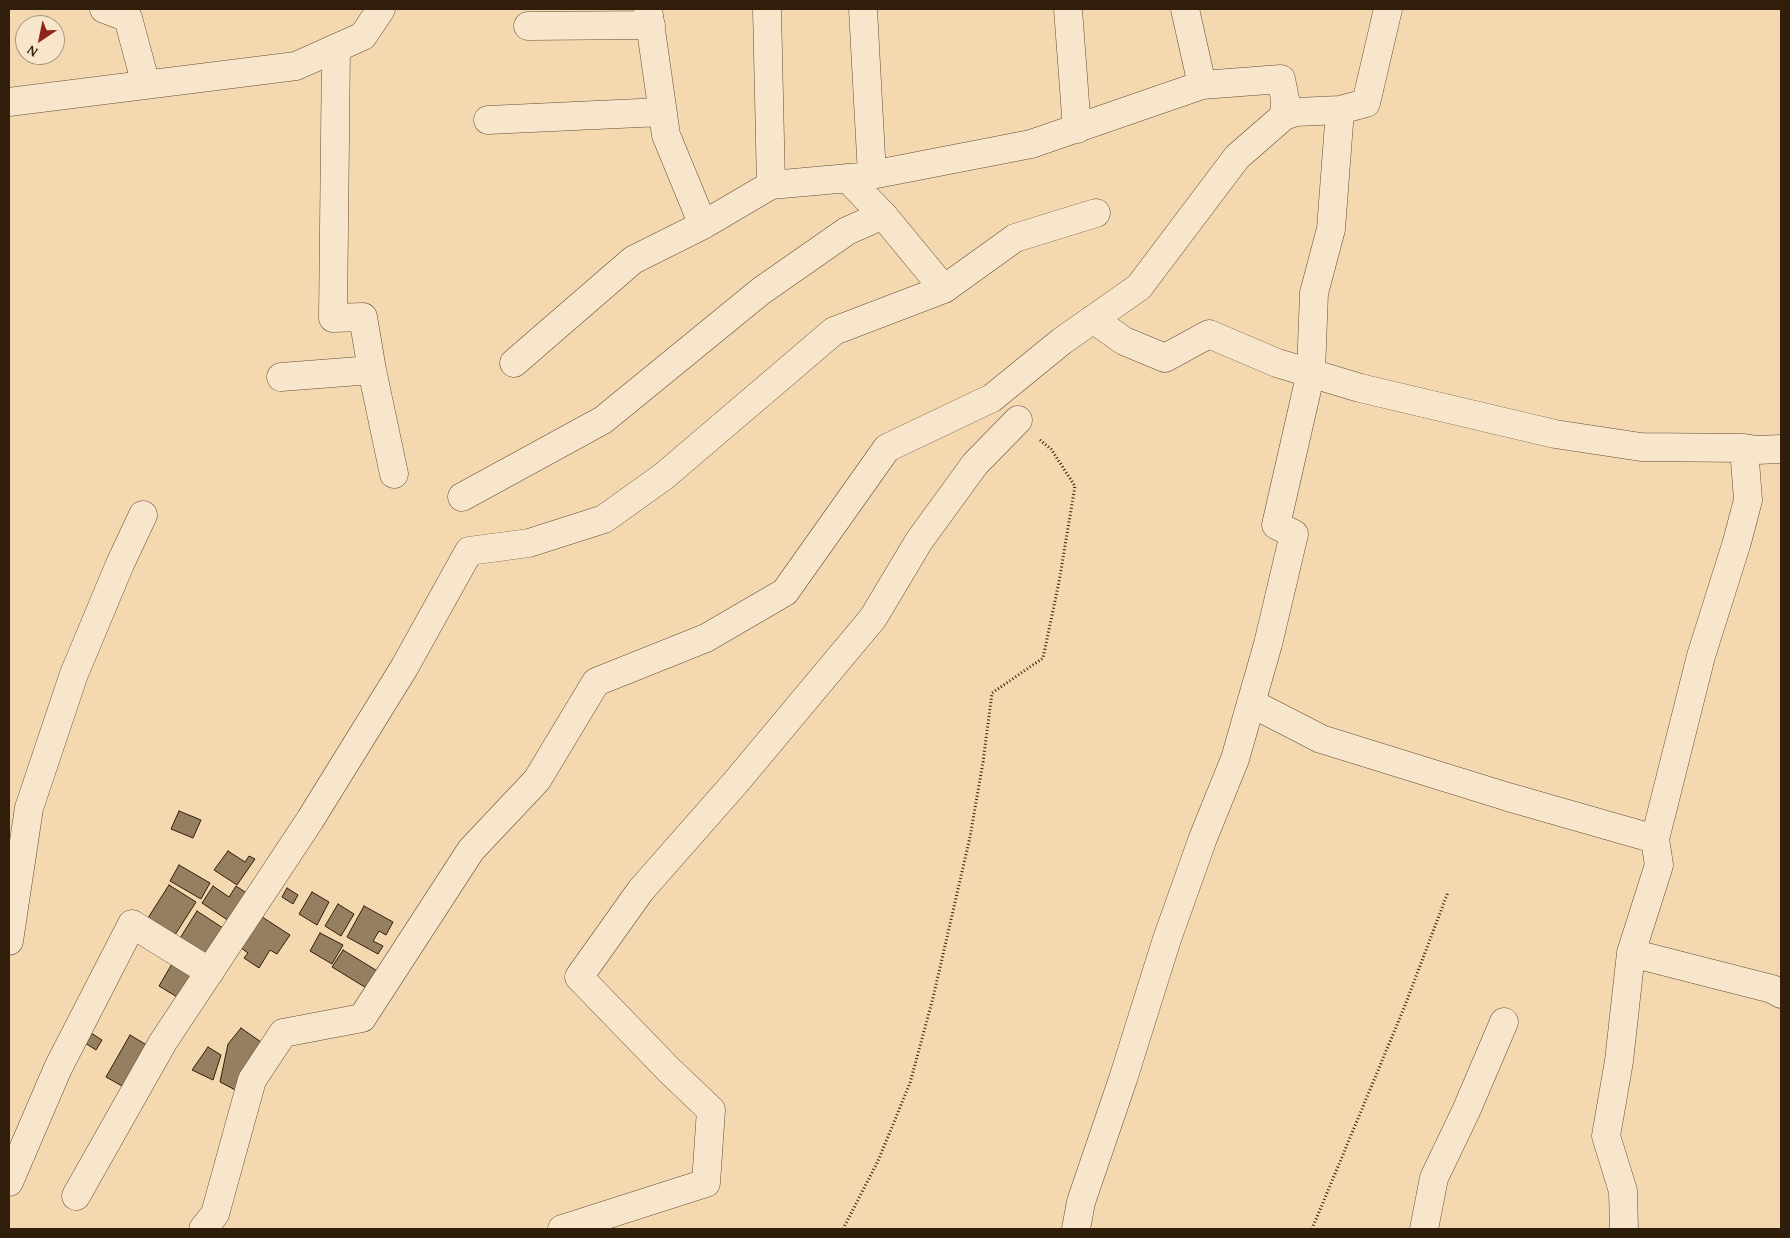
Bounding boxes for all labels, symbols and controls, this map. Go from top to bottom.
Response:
north arrow [15,15,65,65]
text: N [23,41,42,63]

